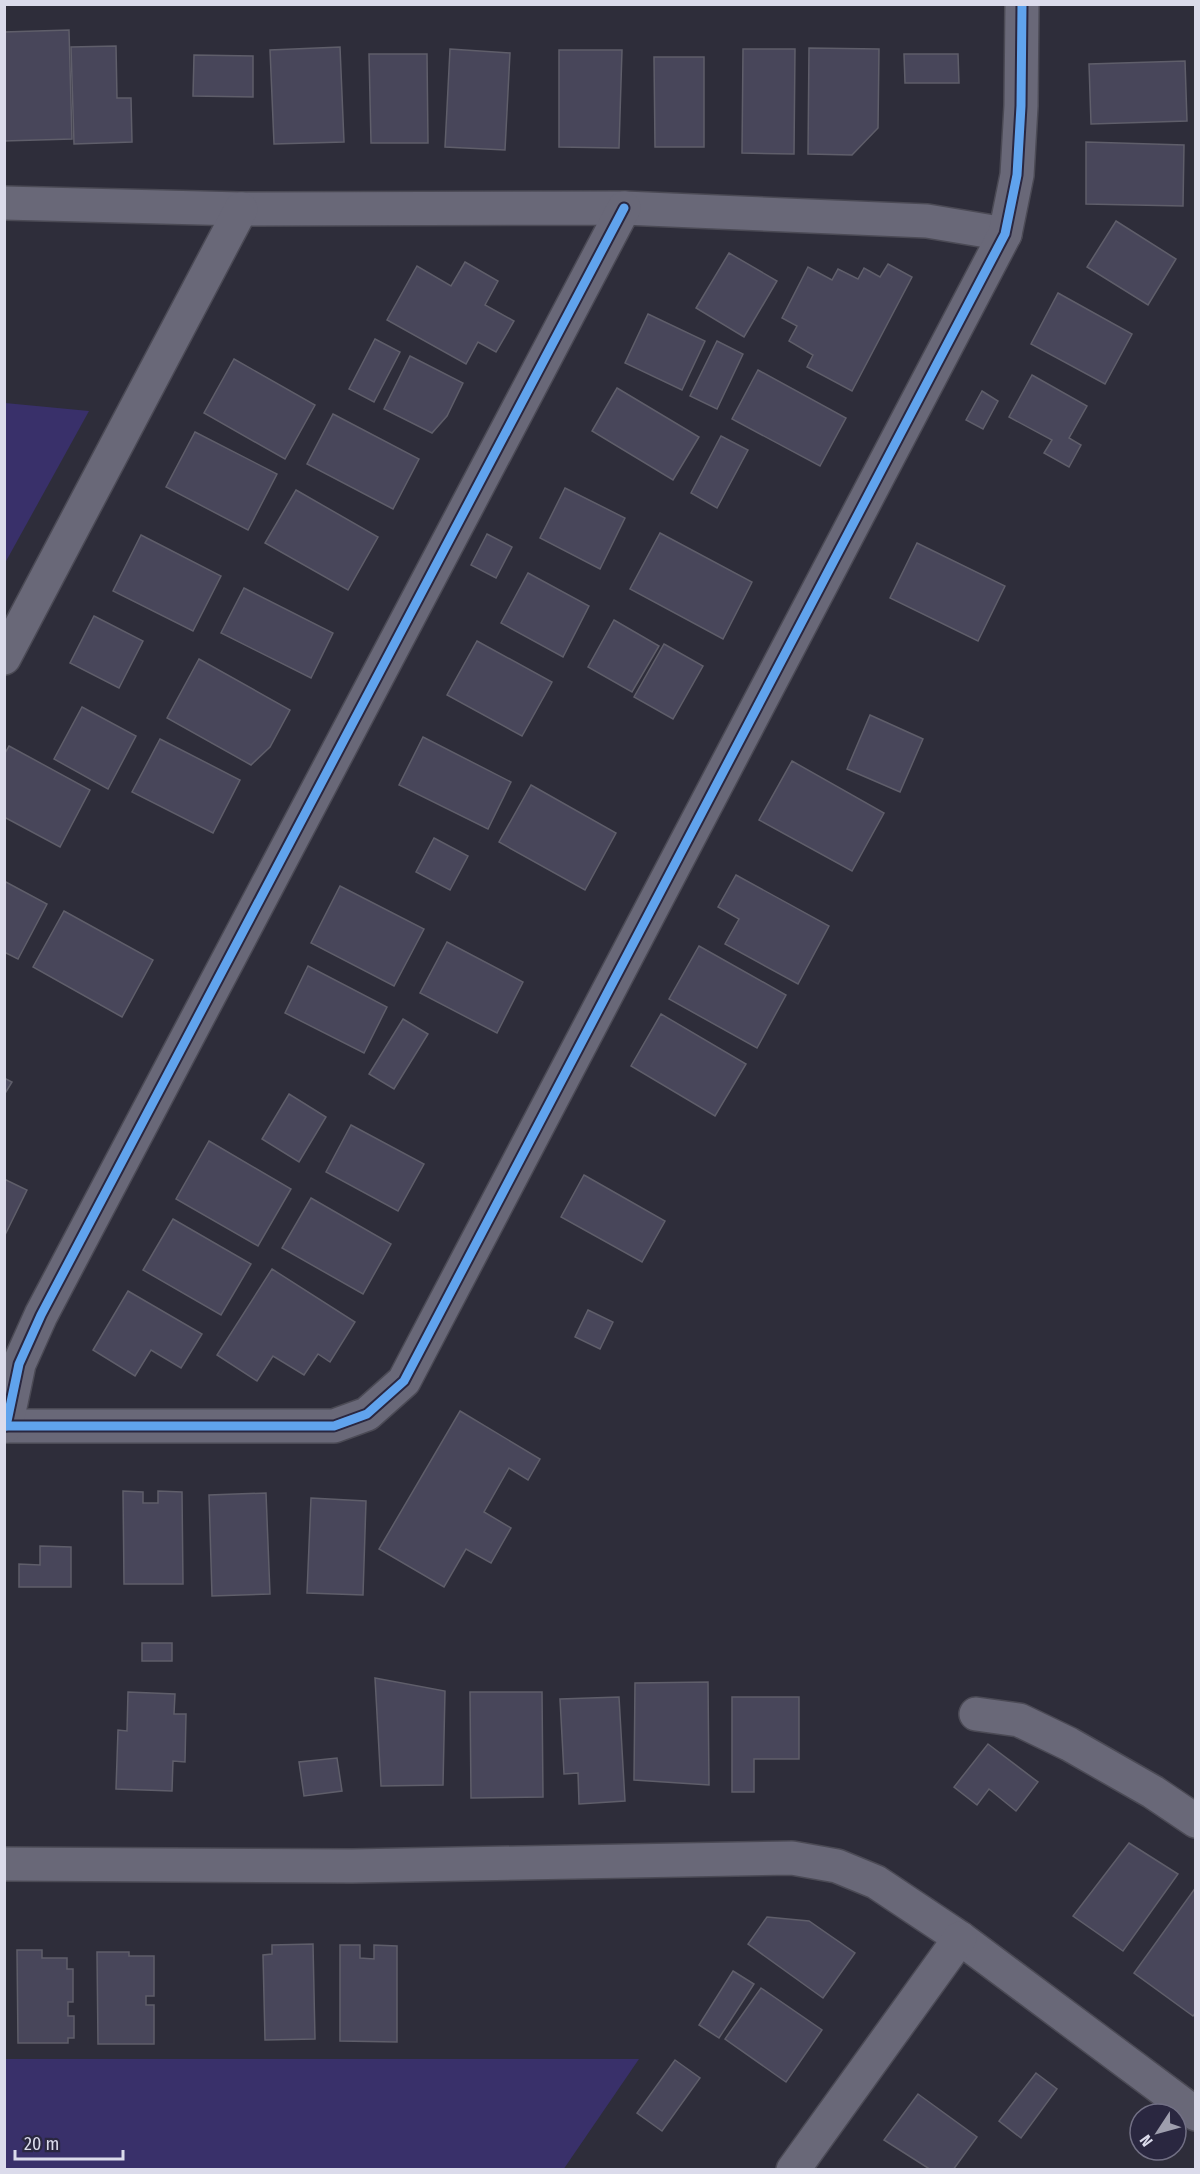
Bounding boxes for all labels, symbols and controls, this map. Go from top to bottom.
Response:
north arrow [1128,2102,1188,2162]
scale bar [15,2123,123,2161]
text: N [1136,2131,1157,2150]
text: 20 m [24,2133,59,2155]

